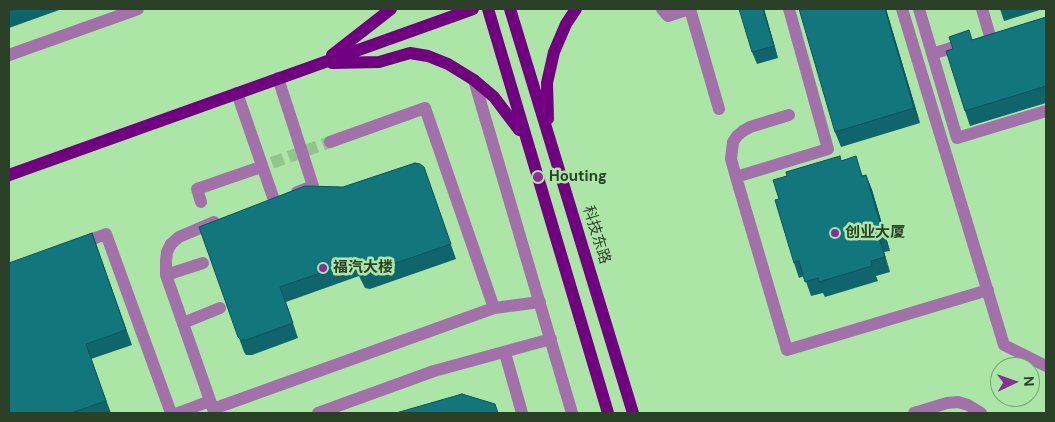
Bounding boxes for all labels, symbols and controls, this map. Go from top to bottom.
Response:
place label: Houting [549,168,607,186]
marker: Houting [531,170,545,184]
street label: 科技东路 [579,204,613,266]
place label: 创业大厦 [845,224,905,242]
marker: 创业大厦 [829,227,841,239]
place label: 福汽大楼 [333,259,393,277]
marker: 福汽大楼 [317,262,329,274]
north arrow [990,357,1040,407]
text: N [1020,376,1038,387]

